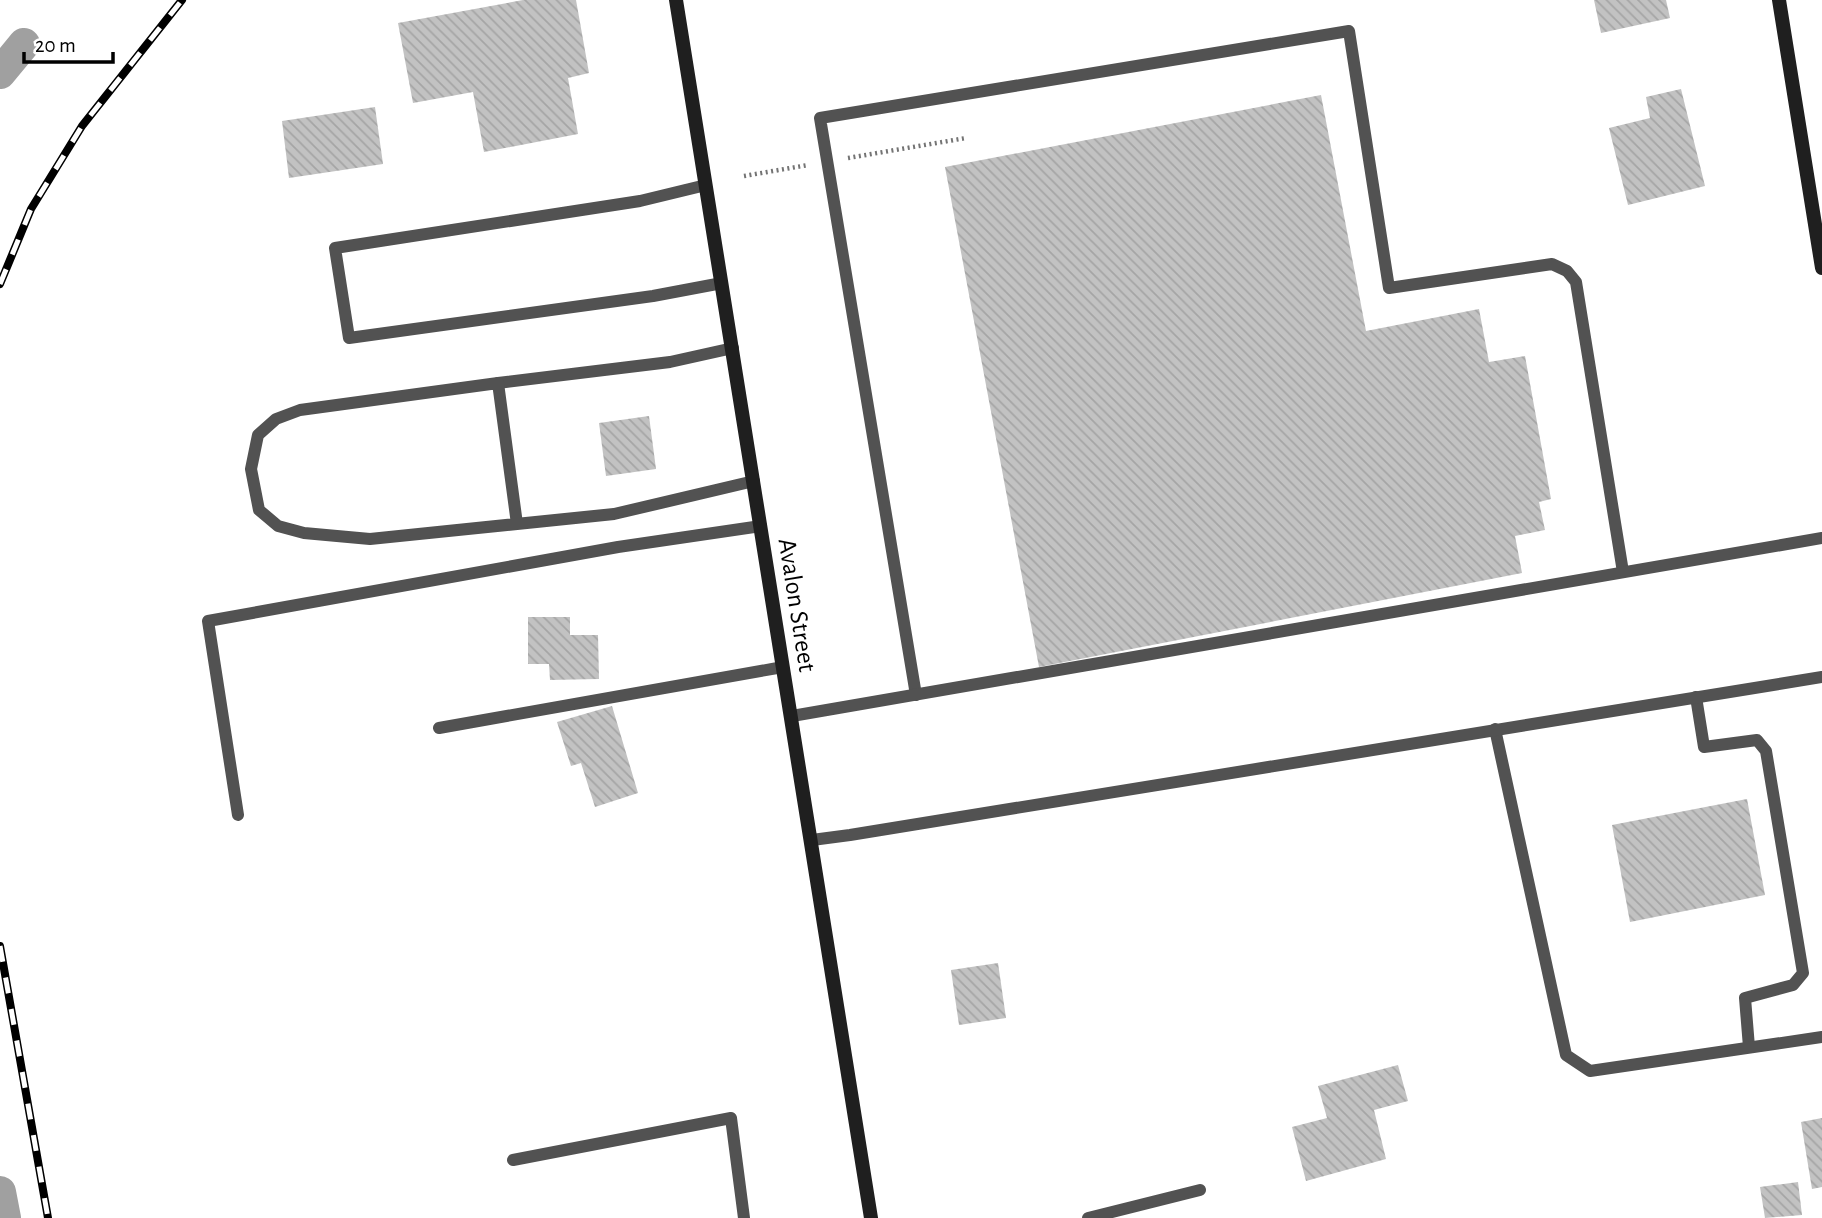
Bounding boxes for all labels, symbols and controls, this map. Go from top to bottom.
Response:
scale bar [24,21,114,65]
text: 20 m [35,35,76,56]
street label: Avalon Street [774,536,820,674]

